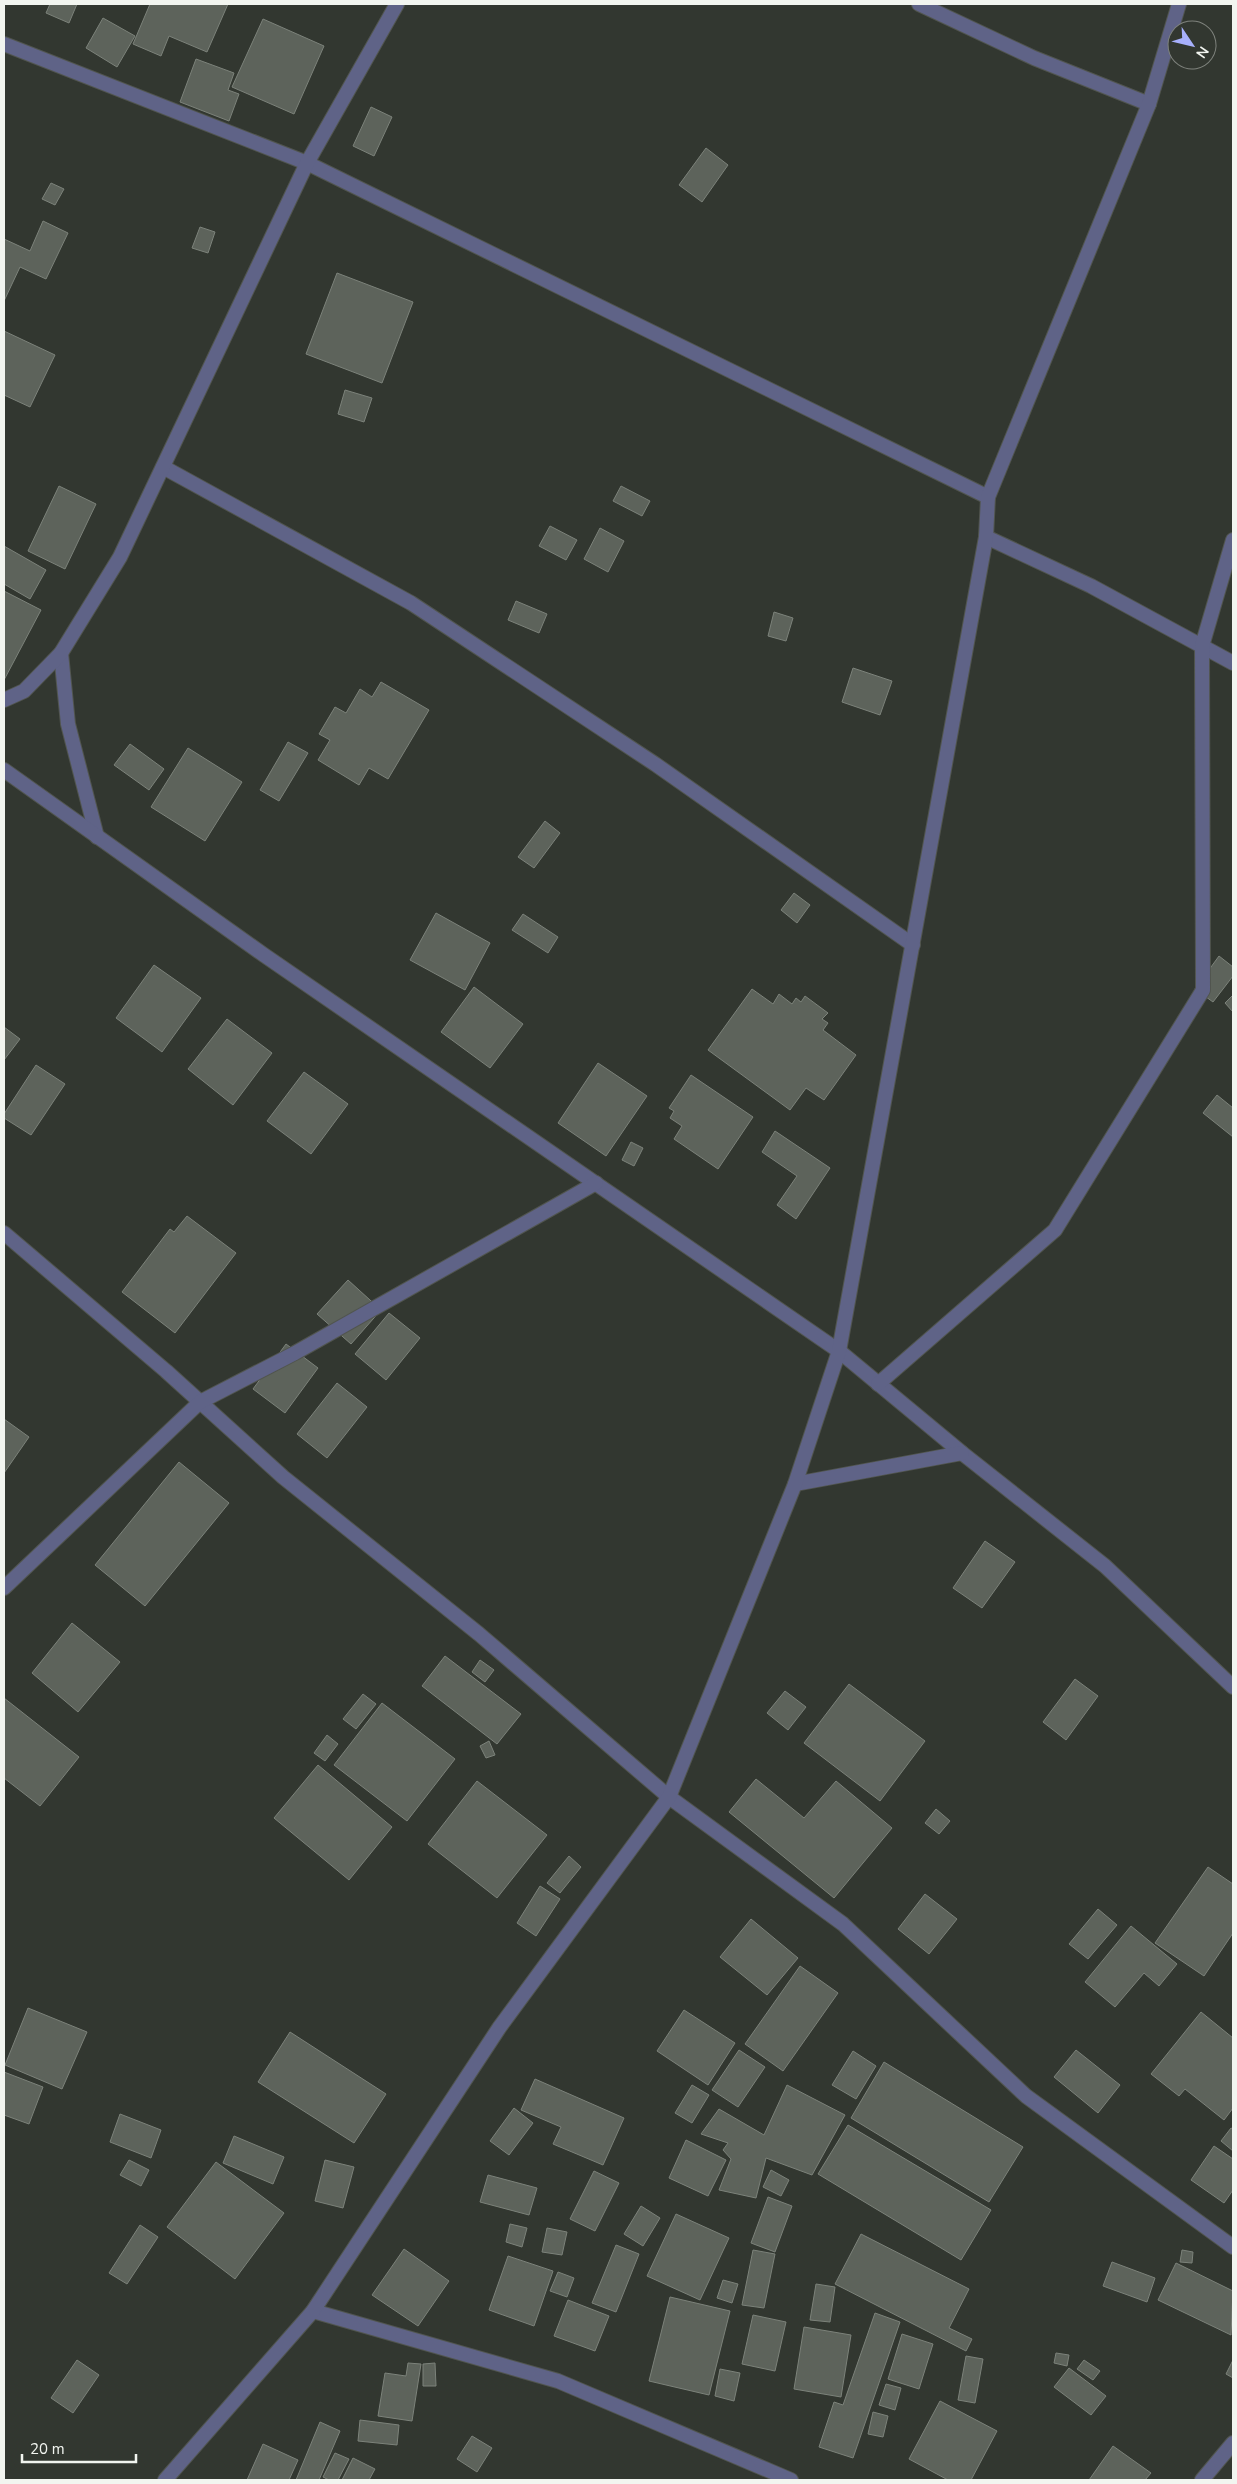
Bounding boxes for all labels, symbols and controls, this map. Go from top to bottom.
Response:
north arrow [1167,20,1217,70]
text: N [1191,42,1213,62]
scale bar [22,2432,136,2464]
text: 20 m [30,2439,65,2459]

